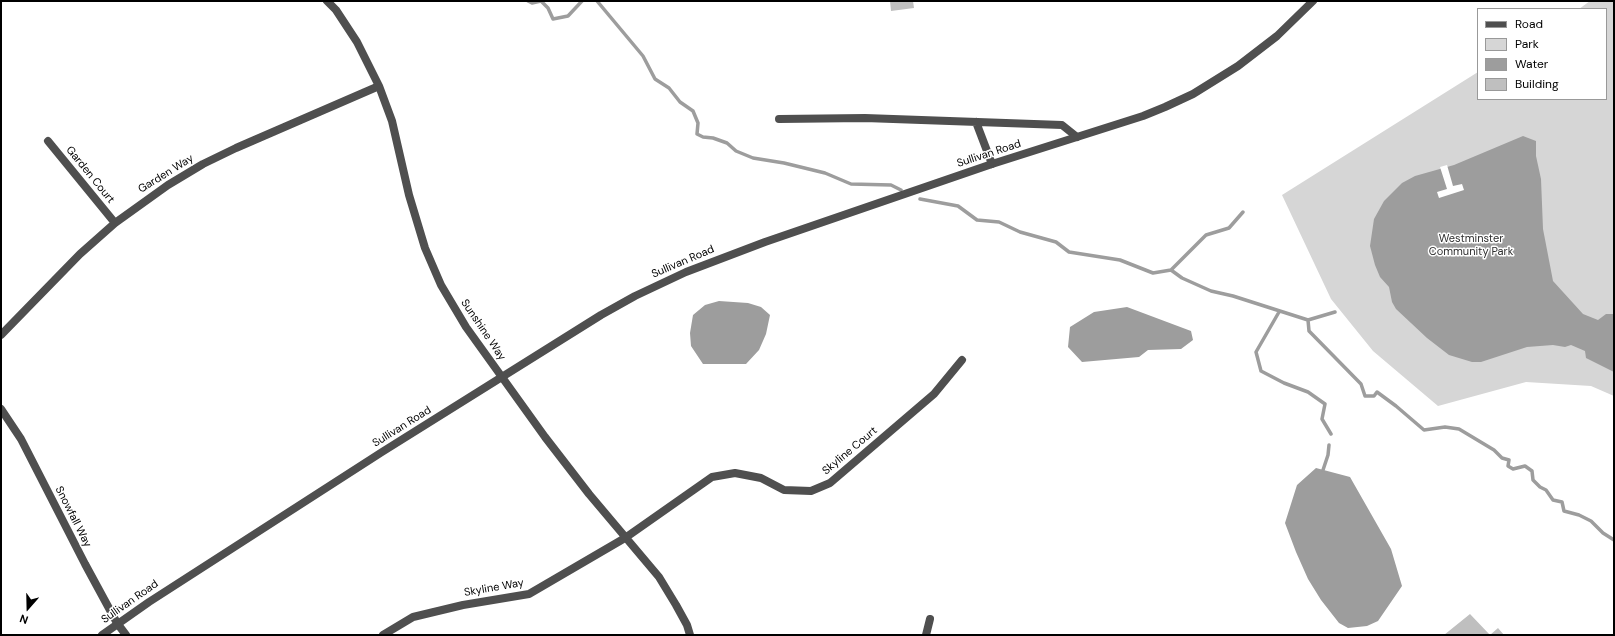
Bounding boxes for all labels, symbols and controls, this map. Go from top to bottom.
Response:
legend [1477,8,1607,100]
text: Road [1515,16,1543,32]
text: Park [1515,36,1539,52]
text: Water [1515,56,1548,72]
text: Building [1515,76,1559,92]
street label: Sullivan Road [955,137,1023,171]
street label: Garden Court [63,144,117,206]
street label: Garden Way [136,152,196,196]
park label: Westminster Community Park [1429,232,1513,258]
street label: Sullivan Road [650,243,716,281]
street label: Sunshine Way [458,297,508,363]
street label: Sullivan Road [370,404,434,450]
street label: Skyline Court [820,424,880,478]
street label: Snowfall Way [52,484,94,550]
street label: Skyline Way [463,576,525,600]
street label: Sullivan Road [99,577,161,627]
north arrow [8,588,48,628]
text: N [18,611,30,627]

